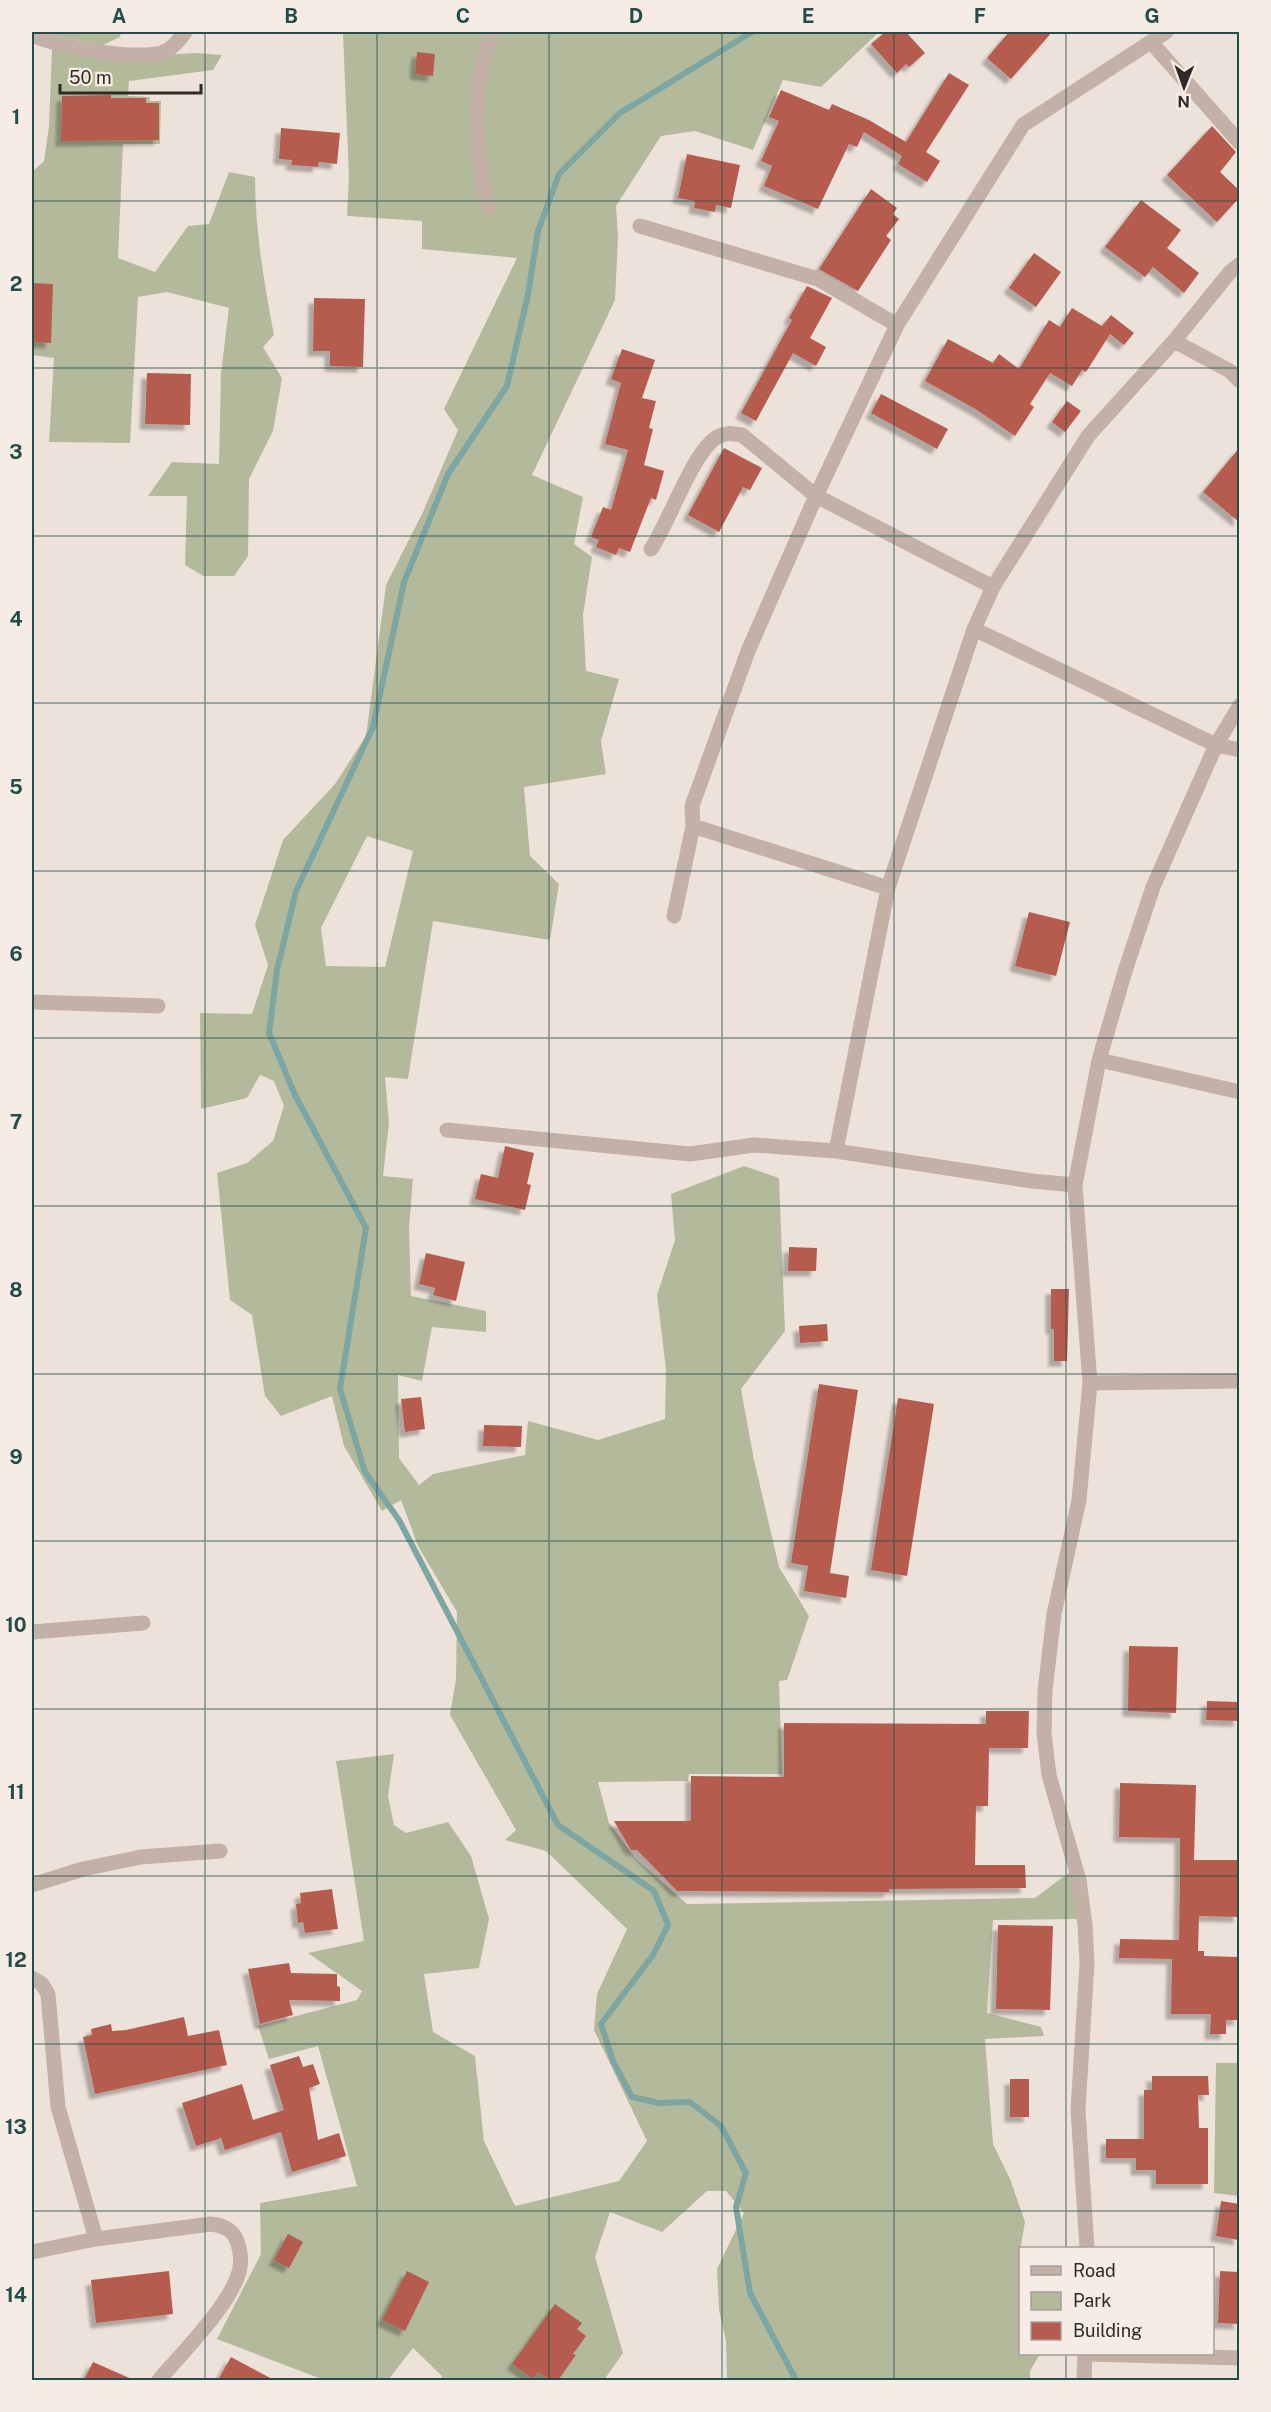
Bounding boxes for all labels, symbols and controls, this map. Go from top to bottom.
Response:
text: A [112,4,126,28]
text: B [284,4,298,28]
text: C [456,4,470,28]
text: D [629,4,643,28]
text: E [802,4,814,28]
text: F [974,4,986,28]
text: G [1144,4,1160,28]
scale bar [60,57,201,95]
north arrow [1154,57,1214,117]
text: 50 m [69,67,112,88]
text: N [1177,92,1190,111]
text: 1 [12,105,20,129]
text: 2 [10,272,22,296]
text: 3 [9,440,23,464]
text: 4 [9,607,23,631]
text: 5 [9,775,23,799]
text: 6 [9,942,23,966]
text: 7 [10,1110,22,1134]
text: 8 [9,1278,23,1302]
text: 9 [9,1445,23,1469]
text: 10 [5,1613,27,1637]
text: 11 [7,1780,25,1804]
text: 12 [5,1948,27,1972]
text: 13 [5,2115,27,2139]
legend [1019,2247,1214,2355]
text: Road [1073,2260,1116,2281]
text: 14 [5,2283,27,2307]
text: Park [1073,2290,1111,2311]
text: Building [1073,2320,1142,2341]

